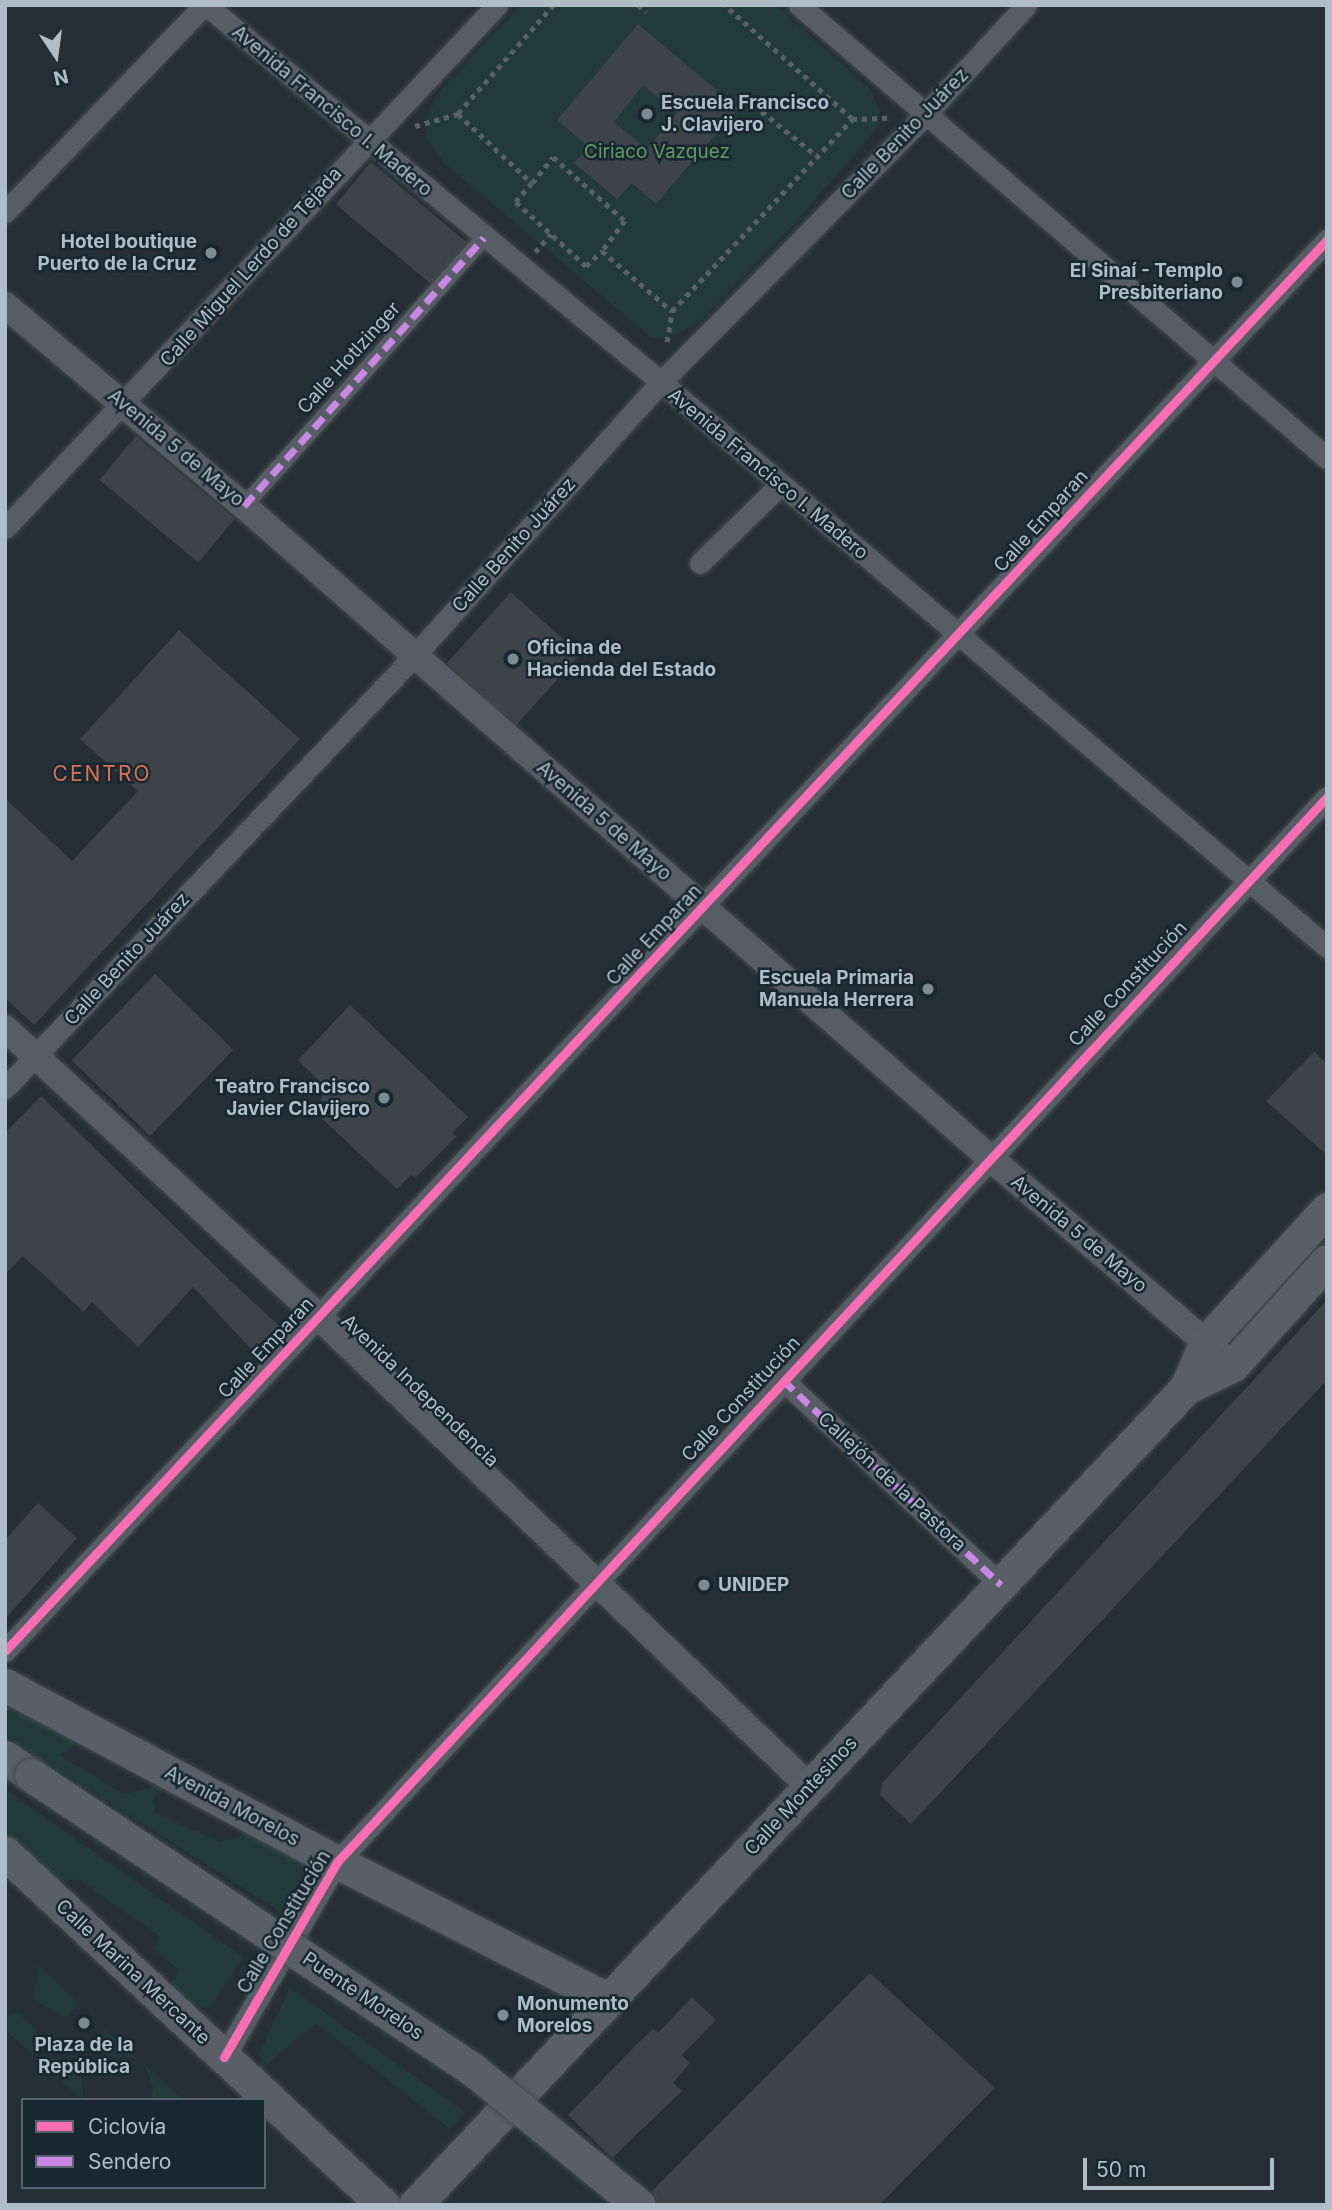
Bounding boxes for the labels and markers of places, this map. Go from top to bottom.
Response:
place label: Escuela Francisco J. Clavijero [661,92,829,136]
marker: Escuela Francisco J. Clavijero [639,106,655,122]
place label: Hotel boutique Puerto de la Cruz [38,231,197,275]
marker: Hotel boutique Puerto de la Cruz [203,245,219,261]
place label: El Sinaí - Templo Presbiteriano [1070,260,1223,304]
marker: El Sinaí - Templo Presbiteriano [1229,274,1245,290]
place label: Oficina de Hacienda del Estado [527,637,716,681]
marker: Oficina de Hacienda del Estado [505,651,521,667]
place label: Escuela Primaria Manuela Herrera [759,967,914,1011]
marker: Escuela Primaria Manuela Herrera [920,981,936,997]
place label: Teatro Francisco Javier Clavijero [215,1076,370,1120]
marker: Teatro Francisco Javier Clavijero [376,1090,392,1106]
place label: UNIDEP [718,1574,789,1596]
marker: UNIDEP [696,1577,712,1593]
place label: Monumento Morelos [517,1993,629,2037]
marker: Monumento Morelos [495,2007,511,2023]
marker: Plaza de la República [76,2015,92,2031]
place label: Plaza de la República [35,2034,133,2078]

